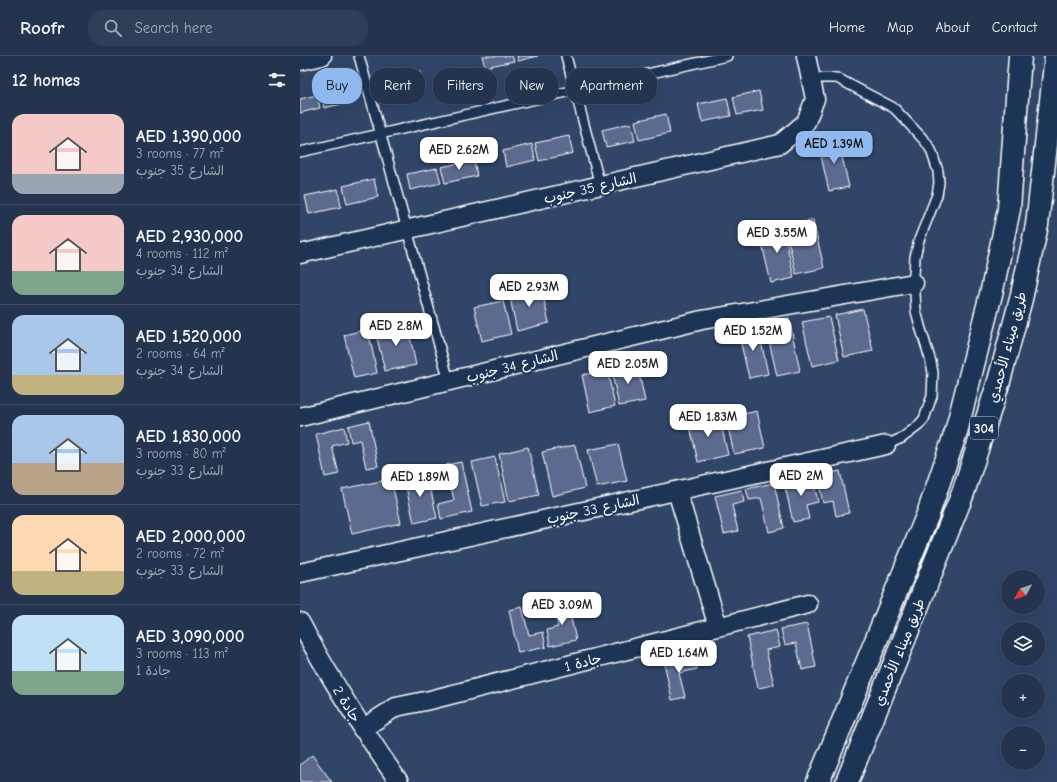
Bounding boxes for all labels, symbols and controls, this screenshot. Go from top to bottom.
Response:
search box [88,10,368,46]
text: Roofr [20,17,64,39]
icon: search [102,17,124,39]
text: Search here [134,19,212,37]
text: Home [829,19,865,36]
text: Map [887,19,913,36]
text: About [935,19,970,36]
text: Contact [992,19,1037,36]
chip: Buy [312,68,362,104]
chip: Rent [370,68,425,104]
chip: Filters [433,68,497,104]
chip: New [505,68,558,104]
chip: Apartment [566,68,657,104]
icon: filters [266,69,288,91]
text: 12 homes [12,71,80,90]
text: AED 1,390,000 [136,127,241,146]
icon: home [44,130,92,178]
pin: AED 1.39M [788,131,880,165]
text: AED 1.39M [805,136,863,151]
pin: AED 2.62M [413,137,505,171]
text: AED 2.62M [429,142,489,157]
text: 3 rooms · 77 m² [136,146,223,161]
text: الشارع 35 جنوب [136,163,224,178]
street label: الشارع 35 جنوب [542,170,639,209]
pin: AED 3.55M [731,220,823,254]
text: AED 3.55M [747,225,807,240]
text: AED 2,930,000 [136,227,243,246]
icon: home [44,231,92,279]
text: 4 rooms · 112 m² [136,246,228,261]
text: الشارع 34 جنوب [136,263,223,278]
pin: AED 2.93M [483,274,575,308]
text: AED 2.93M [499,279,559,294]
street label: طريق ميناء الأحمدي [984,290,1032,405]
pin: AED 2.8M [355,313,437,347]
text: AED 2.8M [369,318,423,333]
pin: AED 1.52M [707,318,799,352]
text: AED 1.52M [724,323,782,338]
text: AED 1,520,000 [136,327,242,346]
icon: home [44,331,92,379]
text: 2 rooms · 64 m² [136,346,225,361]
street label: الشارع 34 جنوب [464,347,560,388]
pin: AED 2.05M [582,351,674,385]
text: AED 2.05M [597,356,659,371]
text: الشارع 34 جنوب [136,363,223,378]
pin: AED 1.83M [662,404,754,438]
text: AED 1.83M [679,409,737,424]
road number: 304 [970,417,998,439]
text: AED 1,830,000 [136,427,241,446]
icon: home [44,431,92,479]
text: 3 rooms · 80 m² [136,446,226,461]
text: الشارع 33 جنوب [136,463,224,478]
pin: AED 2M [768,463,834,497]
pin: AED 1.89M [374,464,466,498]
text: AED 2M [779,468,823,483]
text: AED 1.89M [390,469,450,484]
street label: الشارع 33 جنوب [545,491,641,530]
text: AED 2,000,000 [136,527,245,546]
icon: home [44,531,92,579]
text: 2 rooms · 72 m² [136,546,224,561]
text: الشارع 33 جنوب [136,563,224,578]
north arrow [1001,570,1045,614]
map controls [1001,570,1045,770]
pin: AED 3.09M [516,592,608,626]
street label: طريق ميناء الأحمدي [869,596,931,709]
text: AED 3.09M [531,597,593,612]
button: layers [1001,622,1045,666]
text: AED 3,090,000 [136,627,245,646]
icon: home [44,631,92,679]
pin: AED 1.64M [633,640,725,674]
text: AED 1.64M [650,645,708,660]
text: 3 rooms · 113 m² [136,646,228,661]
street label: جادة 1 [563,650,603,675]
text: جادة 1 [136,663,171,678]
button: + [1001,674,1045,718]
street label: جادة 2 [329,683,364,725]
button: − [1001,726,1045,770]

